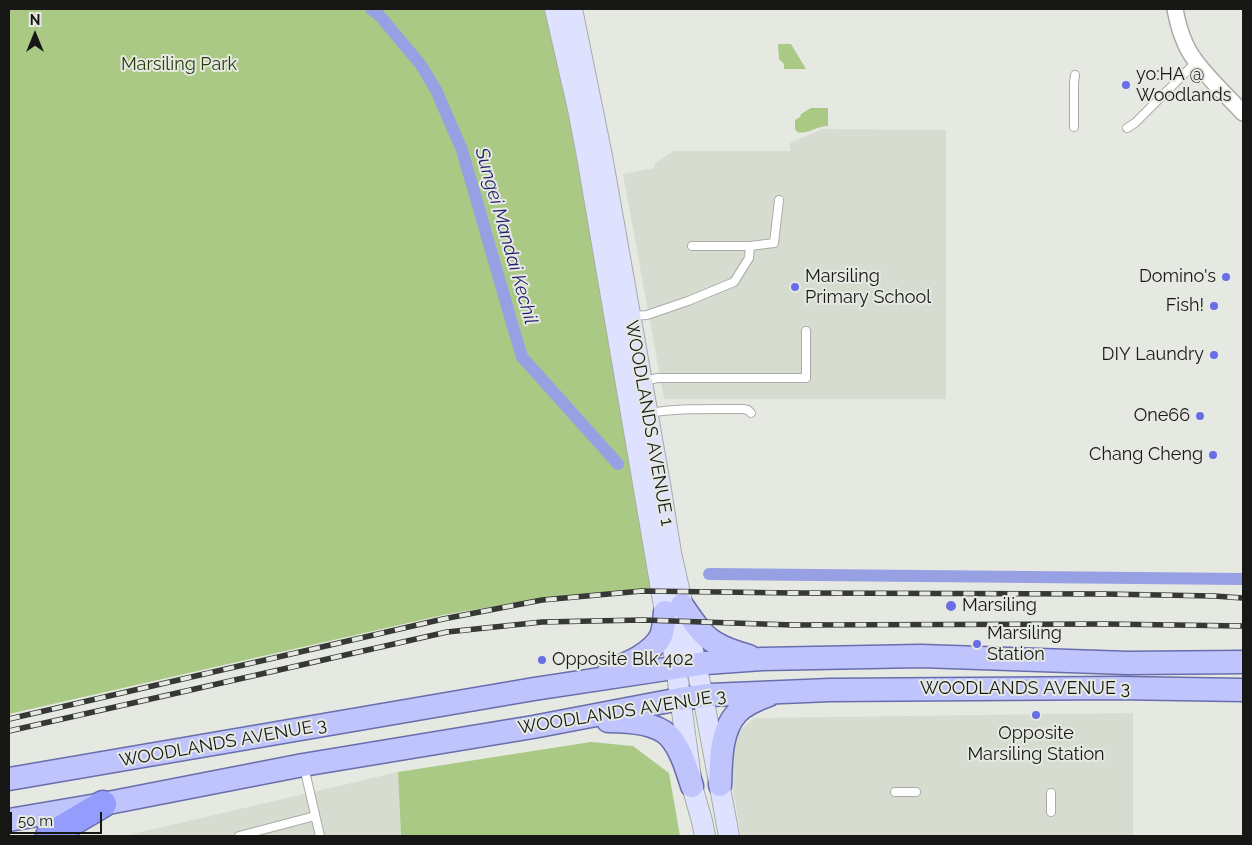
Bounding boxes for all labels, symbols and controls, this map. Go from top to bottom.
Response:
north arrow [10,10,60,60]
text: N [30,12,40,28]
park label: Marsiling Park [121,54,237,76]
place label: yo:HA @ Woodlands [1136,64,1231,106]
marker: yo:HA @ Woodlands [1120,79,1132,91]
water label: Sungei Mandai Kechil [470,145,542,327]
place label: Marsiling Primary School [805,266,931,308]
place label: Domino's [1139,266,1216,288]
marker: Domino's [1220,271,1232,283]
marker: Marsiling Primary School [789,281,801,293]
place label: Fish! [1166,295,1204,317]
marker: Fish! [1208,300,1220,312]
street label: WOODLANDS AVENUE 1 [620,319,678,527]
place label: DIY Laundry [1102,344,1204,366]
marker: DIY Laundry [1208,349,1220,361]
place label: One66 [1134,405,1190,427]
marker: One66 [1194,410,1206,422]
place label: Chang Cheng [1089,444,1203,466]
marker: Chang Cheng [1207,449,1219,461]
place label: Marsiling [962,595,1037,617]
marker: Marsiling [944,599,958,613]
place label: Marsiling Station [987,623,1062,666]
marker: Marsiling Station [971,638,983,650]
place label: Opposite Blk 402 [552,649,693,671]
marker: Opposite Blk 402 [536,654,548,666]
street label: WOODLANDS AVENUE 3 [920,678,1130,700]
street label: WOODLANDS AVENUE 3 [517,685,727,739]
marker: Opposite Marsiling Station [1030,709,1042,721]
street label: WOODLANDS AVENUE 3 [118,714,328,772]
place label: Opposite Marsiling Station [967,723,1105,766]
scale bar [12,802,105,834]
text: 50 m [18,812,53,830]

